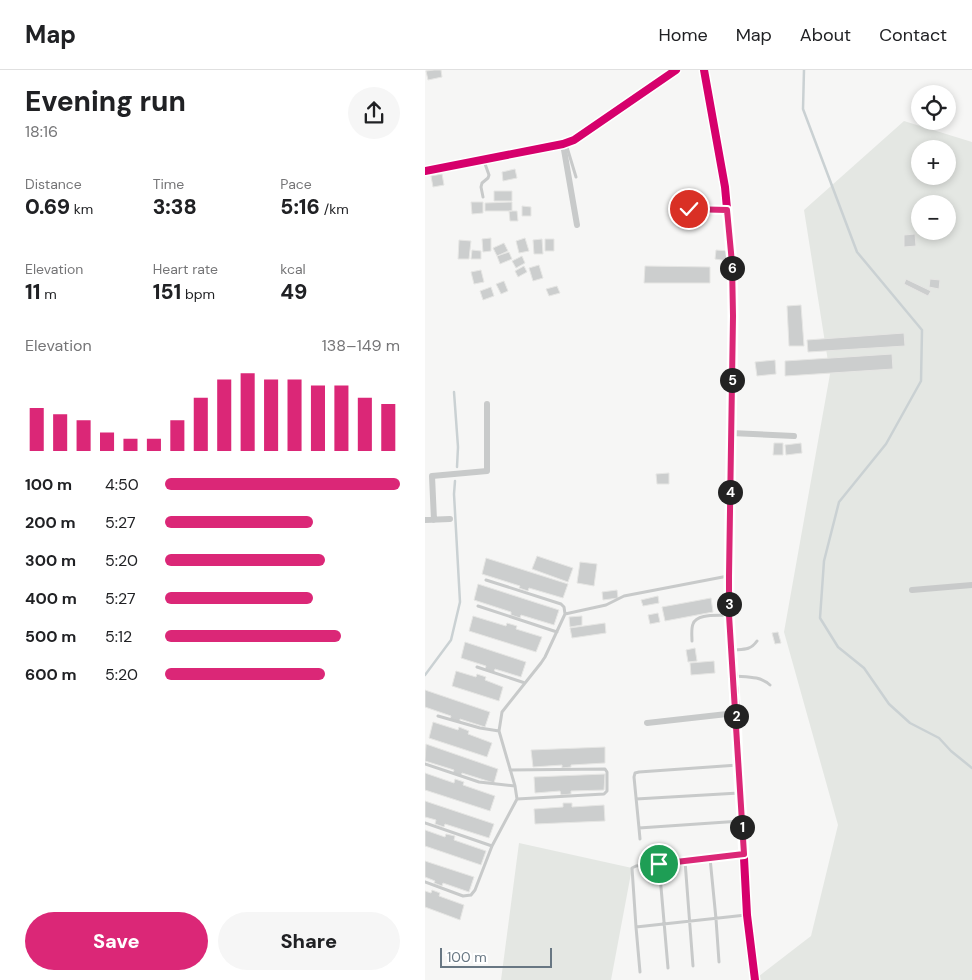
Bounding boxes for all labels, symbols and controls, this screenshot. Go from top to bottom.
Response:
text: Map [25,19,76,50]
text: Home [658,23,708,47]
text: Map [736,23,772,47]
text: About [800,23,851,47]
text: Contact [879,23,947,47]
text: Evening run [25,83,186,120]
map controls [911,85,956,240]
button: locate [911,85,956,130]
button: share [348,87,400,139]
text: 18:16 [25,121,58,142]
button: + [911,140,956,185]
text: Distance [25,175,82,193]
text: Time [153,175,184,193]
text: Pace [280,175,312,193]
pin [668,188,710,230]
text: 0.69 [25,193,70,221]
text: 3:38 [153,193,197,221]
text: 5:16 [280,193,320,221]
icon: check [675,195,703,223]
button: − [911,195,956,240]
text: km [70,200,93,218]
text: /km [320,200,349,218]
pin: 6 [719,256,745,280]
text: 6 [728,259,737,277]
text: Elevation [25,260,83,278]
text: Heart rate [153,260,218,278]
text: kcal [280,260,306,278]
text: 11 [25,278,41,306]
text: 151 [153,278,181,306]
text: 49 [280,278,307,306]
text: m [41,285,57,303]
text: bpm [181,285,215,303]
text: Elevation [25,335,92,356]
text: 138–149 m [322,335,400,356]
pin: 5 [719,368,745,392]
text: 5 [728,371,737,389]
text: 100 m [25,474,72,495]
text: 4:50 [105,474,139,495]
pin: 4 [717,480,743,504]
text: 4 [726,483,735,501]
text: 200 m [25,512,76,533]
text: 5:27 [105,512,135,533]
text: 300 m [25,550,76,571]
text: 5:20 [105,550,138,571]
text: 400 m [25,588,77,609]
text: 5:27 [105,588,135,609]
pin: 3 [717,592,741,616]
text: 3 [725,595,734,613]
text: 500 m [25,626,76,647]
text: 5:12 [105,626,132,647]
text: 600 m [25,664,77,685]
text: 5:20 [105,664,138,685]
pin: 2 [723,704,749,728]
text: 2 [732,707,741,725]
pin: 1 [729,814,755,840]
text: 1 [740,818,745,836]
pin [638,843,680,885]
icon: arrive [645,850,673,878]
button: Save [25,912,208,970]
button: Share [218,912,400,970]
scale bar [440,945,553,968]
text: 100 m [447,948,487,966]

